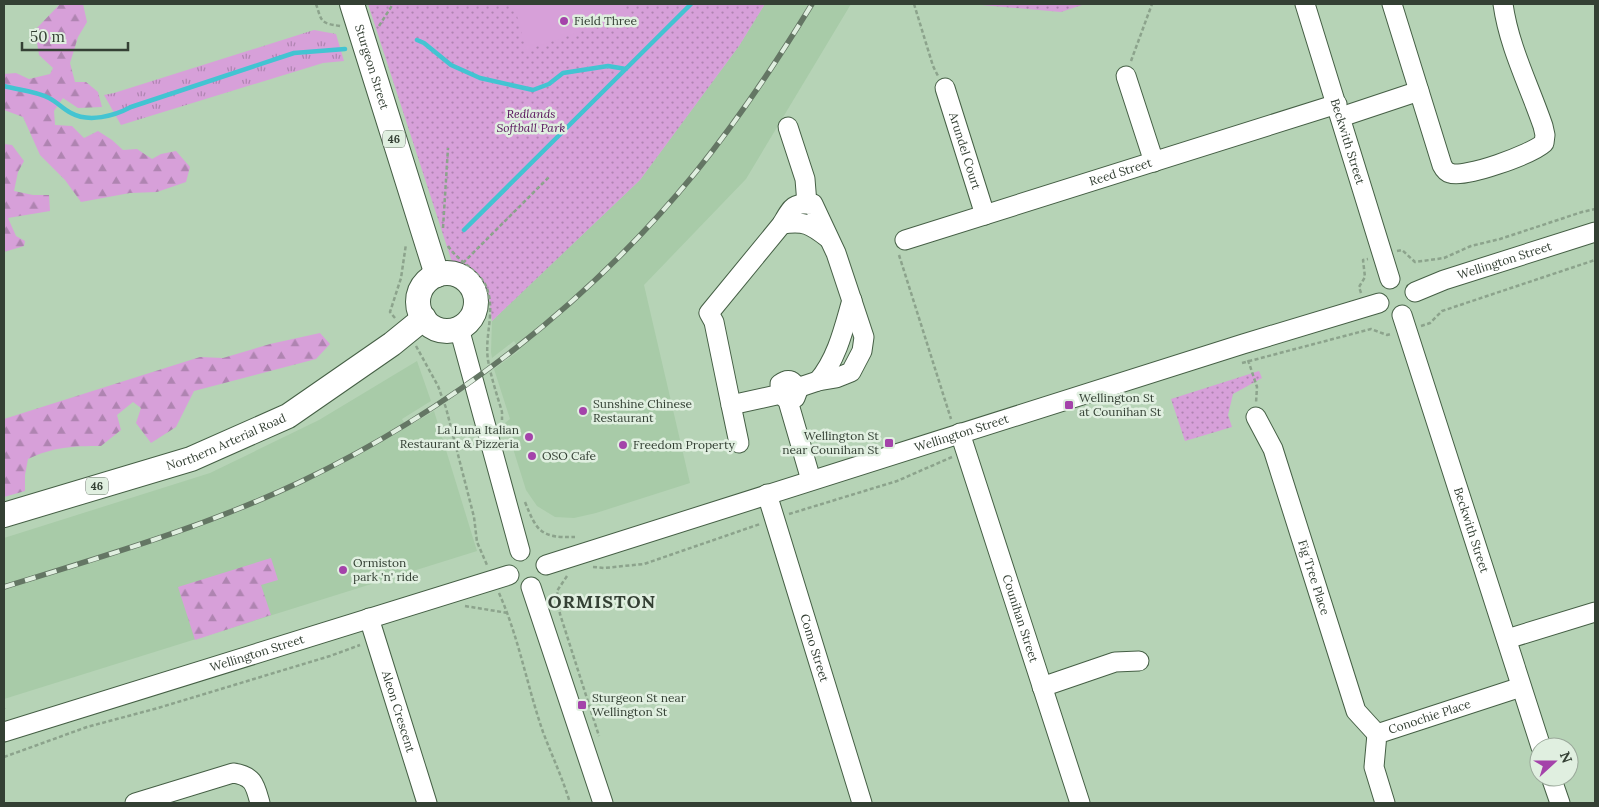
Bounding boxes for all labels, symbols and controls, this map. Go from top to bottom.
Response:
place label: Field Three [574,13,637,28]
marker: Field Three [558,15,570,27]
scale bar [22,20,129,52]
street label: Sturgeon Street [352,22,393,112]
text: 50 m [30,27,65,46]
street label: Beckwith Street [1328,97,1368,187]
park label: Redlands Softball Park [496,106,566,135]
street label: Arundel Court [946,110,985,191]
road number: 46 [383,130,405,148]
street label: Reed Street [1087,155,1154,189]
street label: Wellington Street [1455,238,1554,282]
place label: Wellington St at Counihan St [1079,390,1162,419]
place label: Sunshine Chinese Restaurant [593,396,693,425]
marker: Wellington St at Counihan St [1063,399,1075,411]
marker: Sunshine Chinese Restaurant [577,405,589,417]
street label: Northern Arterial Road [164,410,288,473]
street label: Wellington Street [912,411,1011,455]
place label: La Luna Italian Restaurant & Pizzeria [400,422,519,451]
place label: Wellington St near Counihan St [782,428,879,457]
marker: La Luna Italian Restaurant & Pizzeria [523,431,535,443]
place label: Freedom Property [633,437,736,452]
marker: Wellington St near Counihan St [883,437,895,449]
marker: Freedom Property [617,439,629,451]
place label: OSO Cafe [542,448,597,463]
marker: OSO Cafe [526,450,538,462]
road number: 46 [86,478,108,494]
street label: Beckwith Street [1451,485,1493,575]
street label: Fig Tree Place [1295,538,1333,617]
place label: Ormiston park 'n' ride [353,555,419,584]
marker: Ormiston park 'n' ride [337,564,349,576]
street label: Counihan Street [999,573,1042,664]
district label: ORMISTON [548,590,656,613]
street label: Como Street [797,612,832,684]
street label: Wellington Street [208,631,306,675]
street label: Aleon Crescent [379,668,419,754]
place label: Sturgeon St near Wellington St [592,690,687,719]
street label: Conochie Place [1386,696,1473,737]
marker: Sturgeon St near Wellington St [576,699,588,711]
north arrow [1529,737,1579,787]
text: N [1556,749,1577,766]

